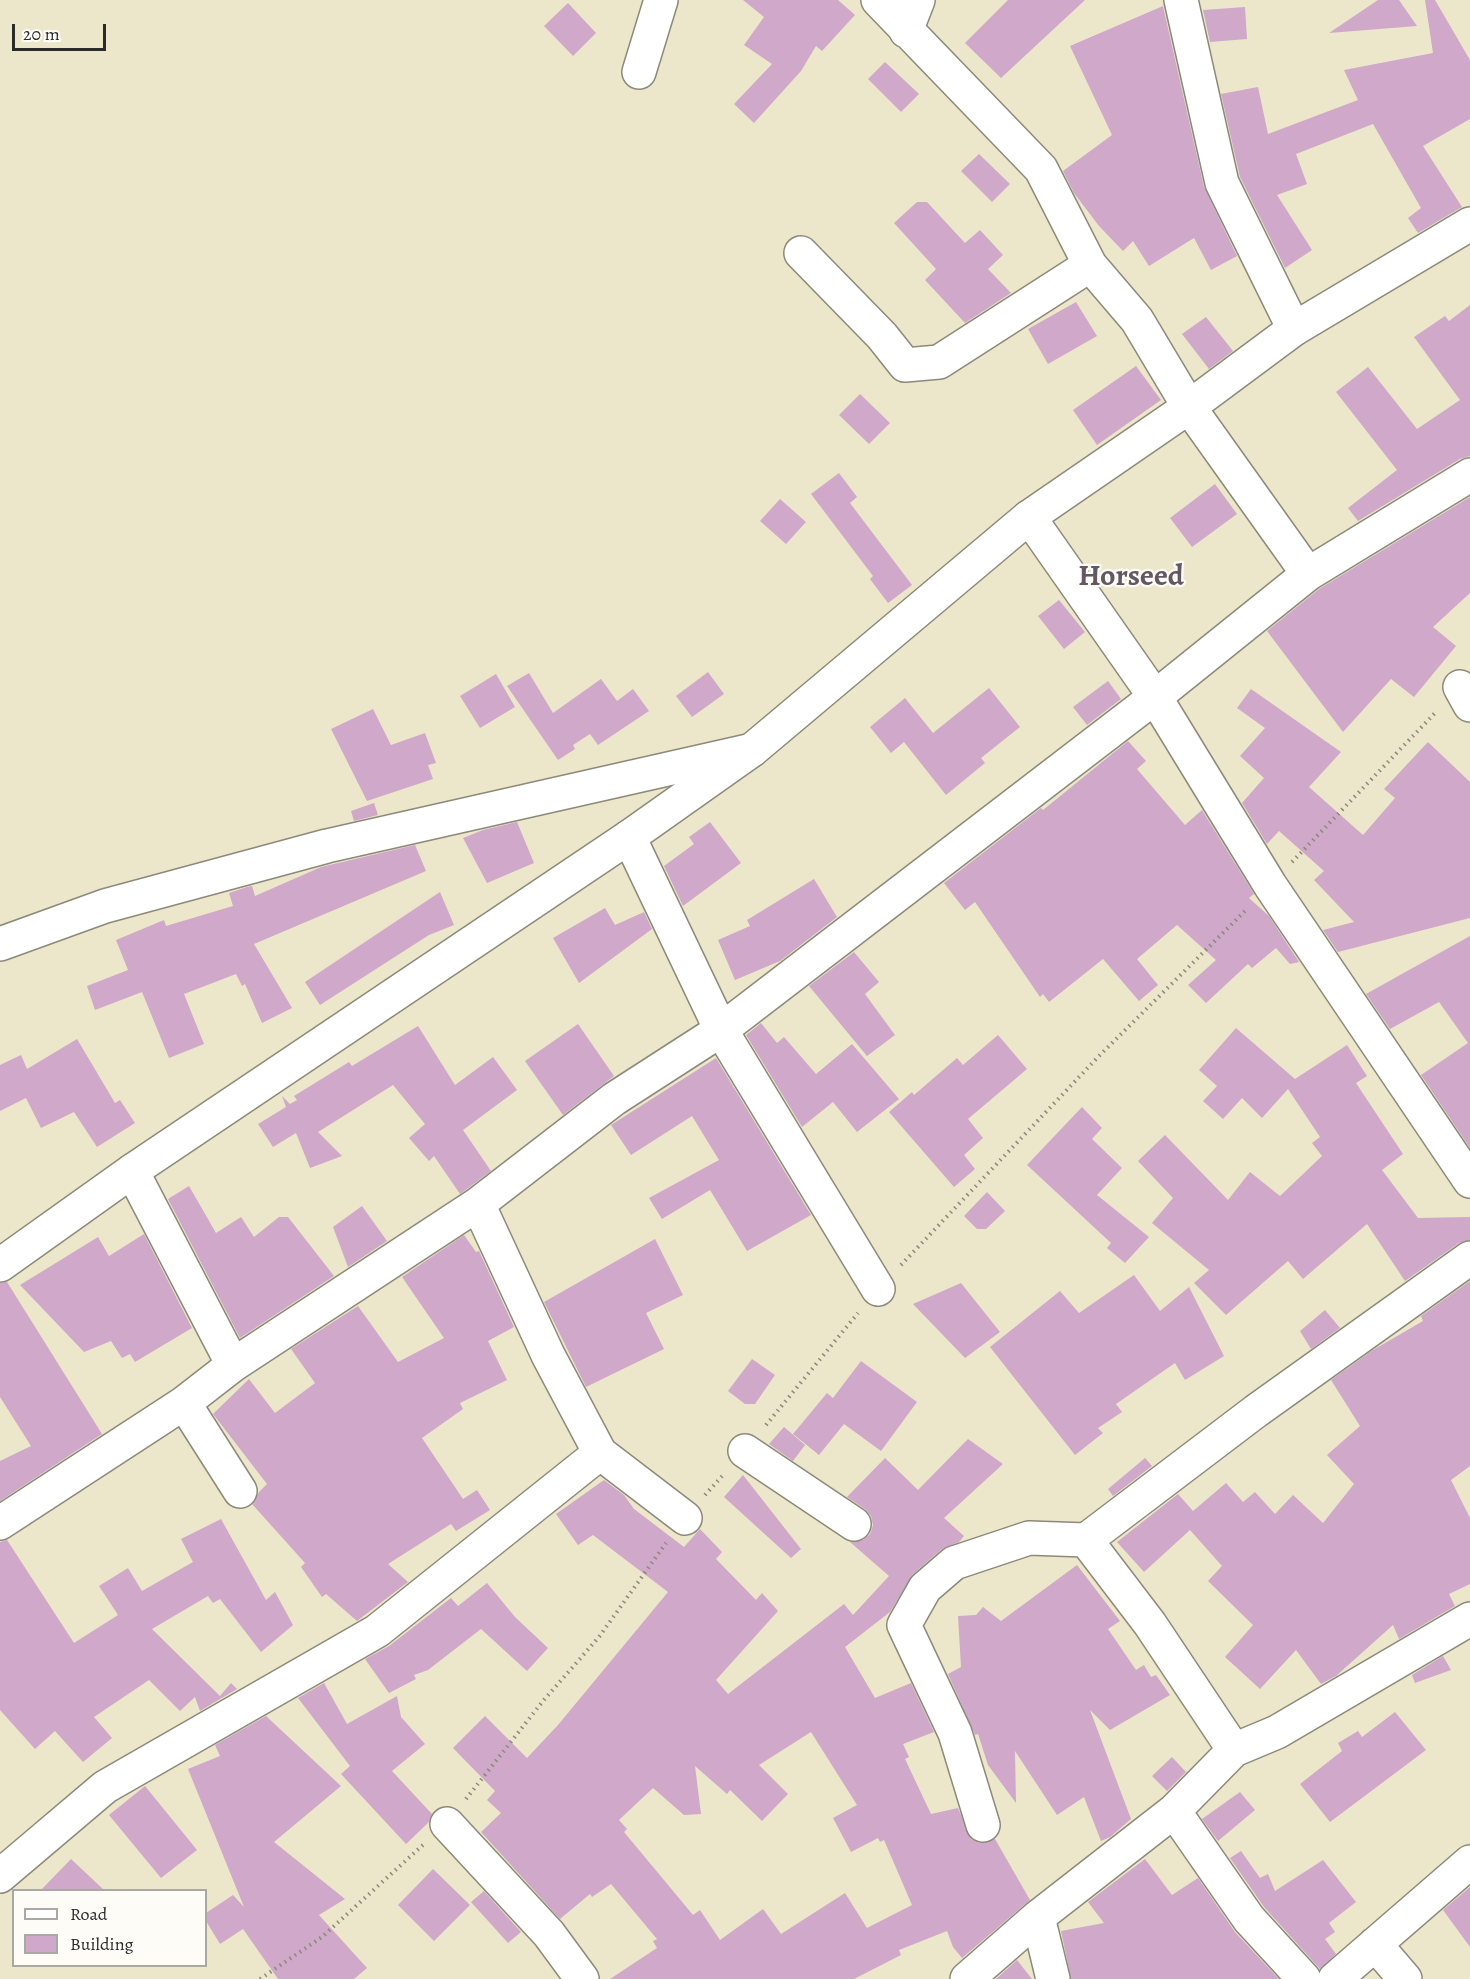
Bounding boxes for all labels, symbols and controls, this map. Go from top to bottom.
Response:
scale bar [15,12,110,50]
text: 20 m [23,22,60,46]
district label: Horseed [1078,560,1184,596]
legend [12,1889,207,1967]
text: Road [70,1902,107,1926]
text: Building [70,1932,134,1956]

